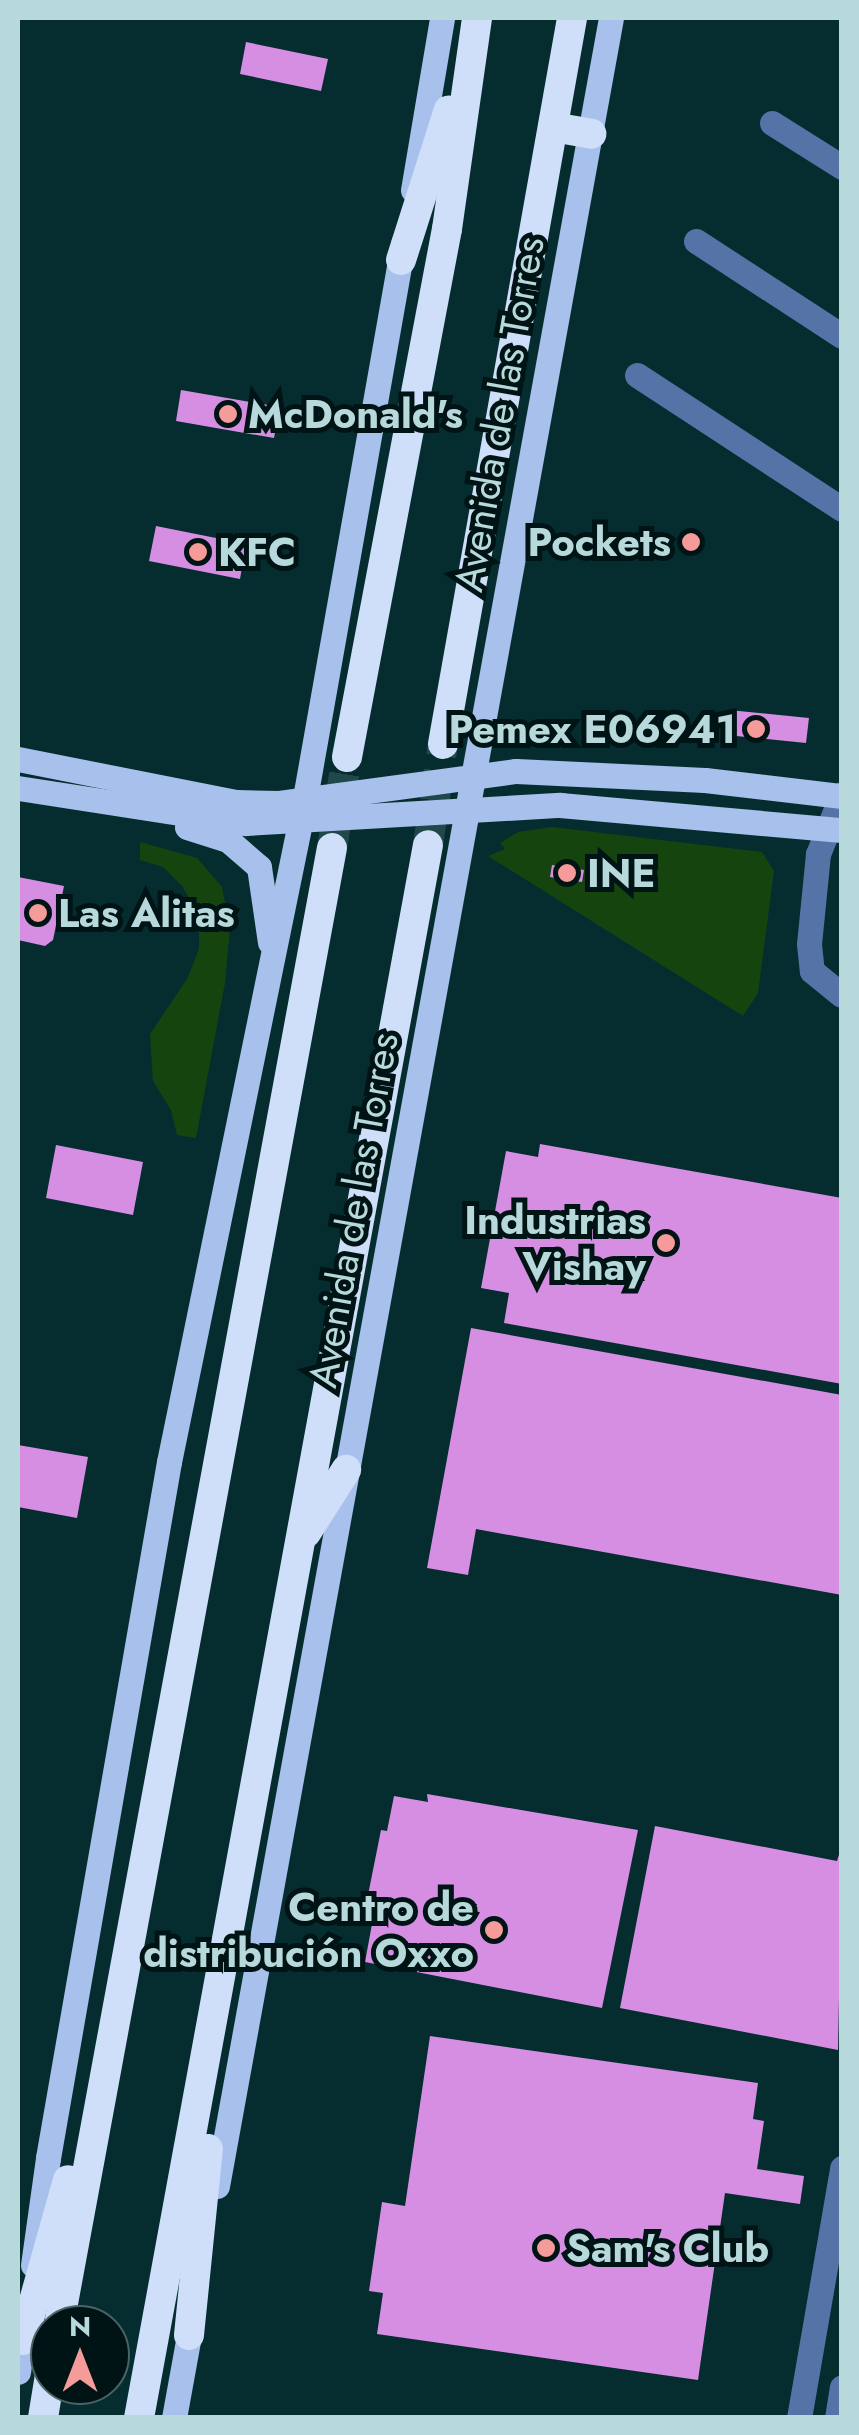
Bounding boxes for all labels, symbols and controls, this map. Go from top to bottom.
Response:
street label: Avenida de las Torres [444,233,554,595]
place label: McDonald's [248,390,463,438]
marker: McDonald's [217,403,239,425]
place label: Pockets [528,518,671,566]
place label: KFC [218,528,296,576]
marker: Pockets [680,531,702,553]
marker: KFC [187,541,209,563]
place label: Pemex E06941 [449,705,736,753]
marker: Pemex E06941 [745,718,767,740]
place label: INE [587,849,656,897]
marker: INE [556,862,578,884]
place label: Las Alitas [58,889,235,937]
marker: Las Alitas [27,902,49,924]
street label: Avenida de las Torres [298,1029,408,1391]
place label: Industrias Vishay [464,1196,646,1290]
marker: Industrias Vishay [655,1232,677,1254]
place label: Centro de distribución Oxxo [143,1883,474,1977]
marker: Centro de distribución Oxxo [483,1919,505,1941]
place label: Sam's Club [566,2224,769,2272]
marker: Sam's Club [535,2237,557,2259]
north arrow [30,2305,130,2405]
text: N [69,2306,91,2347]

